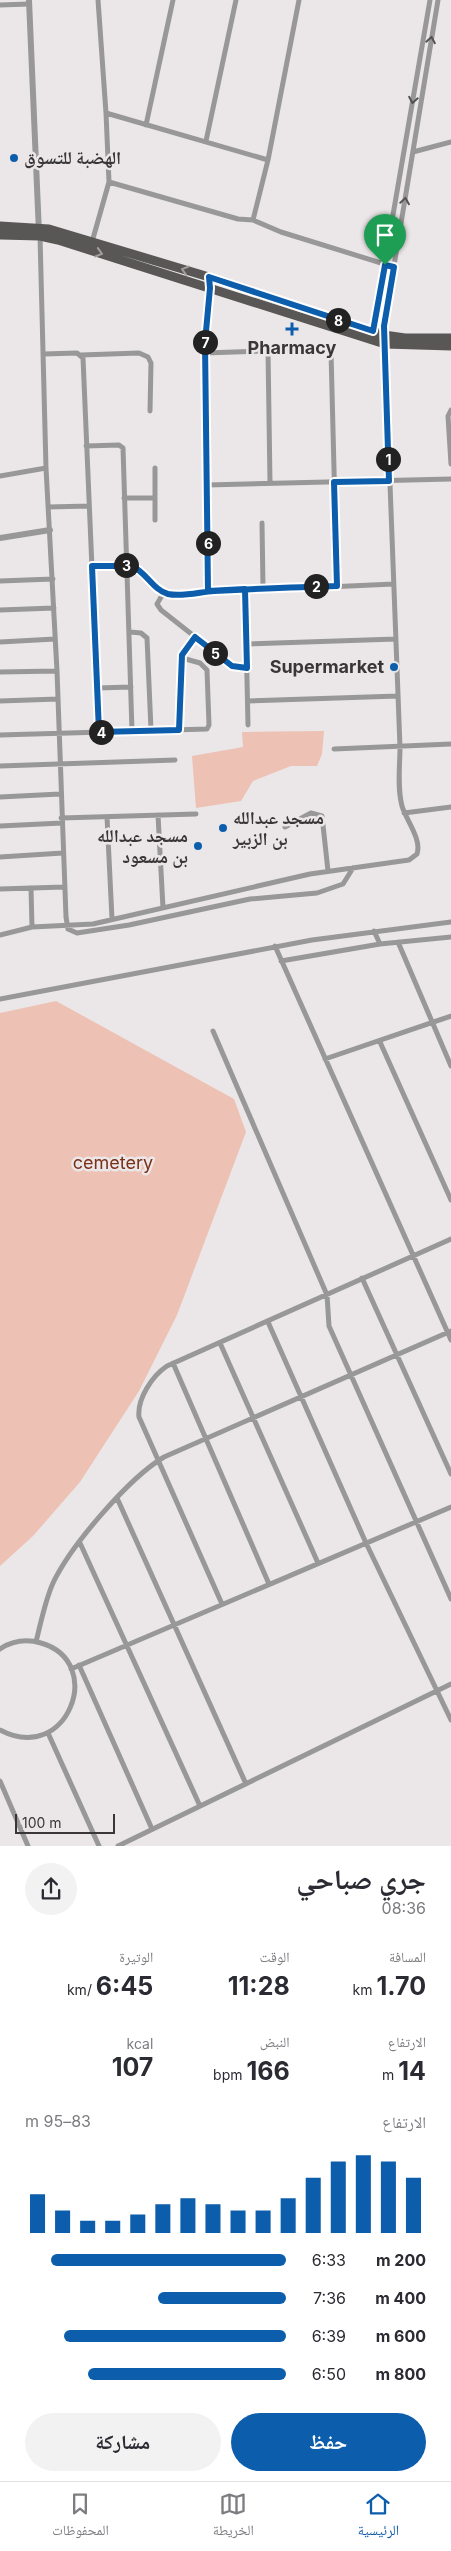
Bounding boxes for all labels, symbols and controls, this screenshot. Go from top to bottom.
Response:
one-way arrow [426,36,436,45]
one-way arrow [408,95,418,104]
place label: الهضبة للتسوق [24,147,121,169]
marker: الهضبة للتسوق [8,152,20,164]
one-way arrow [399,196,409,205]
pin [364,214,406,265]
icon: arrive [371,221,399,249]
one-way arrow [94,247,102,257]
one-way arrow [182,266,190,276]
pin: 8 [326,308,350,332]
text: 8 [334,312,343,329]
marker: Pharmacy [286,323,298,335]
pin: 7 [192,330,218,354]
text: 7 [201,334,210,351]
place label: Pharmacy [248,337,337,358]
pin: 1 [376,446,400,472]
text: 1 [385,451,392,468]
pin: 6 [196,530,220,556]
text: 6 [204,535,213,552]
pin: 3 [114,552,138,578]
text: 3 [122,557,131,574]
pin: 2 [304,574,328,598]
text: 2 [312,578,321,595]
pin: 5 [202,640,228,666]
text: 5 [211,645,220,662]
place label: Supermarket [270,656,384,677]
marker: Supermarket [388,661,400,673]
pin: 4 [88,720,114,744]
text: 4 [97,724,106,741]
place label: مسجد عبدالله بن الزبير [232,807,324,850]
marker: مسجد عبدالله بن الزبير [217,822,229,834]
place label: مسجد عبدالله بن مسعود [97,825,188,868]
marker: مسجد عبدالله بن مسعود [192,840,204,852]
park label: cemetery [73,1152,153,1173]
scale bar [15,1811,115,1834]
text: 100 m [22,1814,62,1831]
text: جري صباحي [296,1862,426,1896]
button: share [25,1863,77,1915]
text: 08:36 [382,1898,426,1918]
text: الوتيرة [119,1948,153,1965]
text: الوقت [260,1948,290,1965]
text: المسافة [389,1948,426,1965]
text: 6:45 [96,1971,153,2001]
text: 11:28 [228,1971,290,2001]
text: 1.70 [377,1971,426,2001]
text: /km [67,1981,96,1998]
text: km [353,1981,377,1998]
text: النبض [260,2033,290,2050]
text: الارتفاع [388,2033,426,2050]
text: kcal [127,2035,153,2052]
text: 107 [112,2052,153,2082]
text: 166 [246,2056,290,2086]
text: 14 [398,2056,426,2086]
text: bpm [213,2066,246,2083]
text: m [382,2066,398,2083]
text: 83–95 m [25,2111,91,2131]
text: الارتفاع [382,2112,426,2132]
text: 6:33 [312,2250,346,2270]
text: 200 m [376,2250,426,2270]
text: 7:36 [313,2288,346,2308]
text: 400 m [375,2288,426,2308]
text: 6:39 [312,2326,346,2346]
text: 600 m [376,2326,426,2346]
text: 6:50 [312,2364,346,2384]
text: 800 m [376,2364,426,2384]
button: مشاركة [25,2413,221,2471]
button: حفظ [231,2413,426,2471]
tab: المحفوظات [52,2490,109,2544]
tab: الخريطة [213,2490,254,2544]
tab: الرئيسية [358,2490,399,2544]

